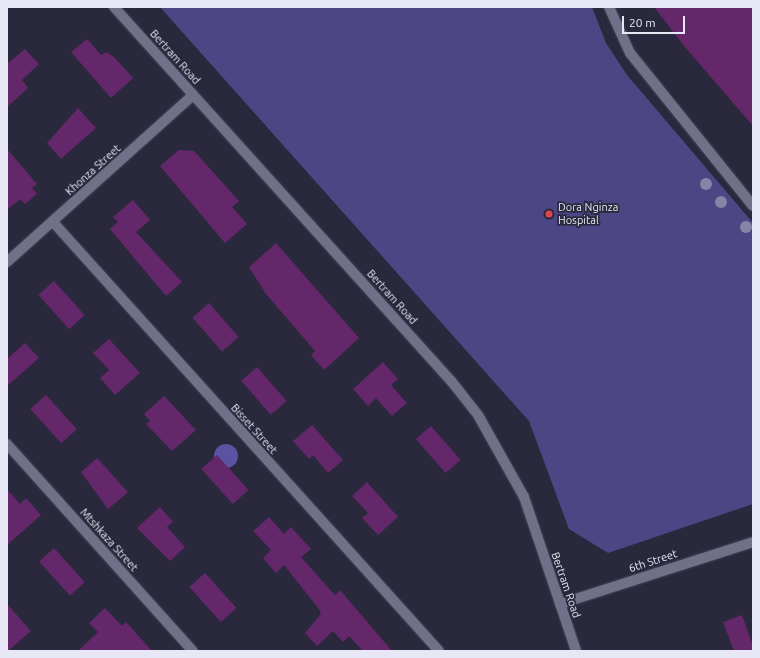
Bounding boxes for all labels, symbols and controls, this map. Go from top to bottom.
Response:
scale bar [624,8,687,34]
text: 20 m [629,16,656,29]
street label: Bertram Road [147,27,203,87]
street label: Khonza Street [63,142,123,198]
place label: Dora Nginza Hospital [558,201,618,227]
marker: Dora Nginza Hospital [543,208,555,220]
street label: Bertram Road [364,267,420,327]
street label: Bisset Street [228,401,280,457]
street label: Mtshkaza Street [77,506,141,574]
street label: 6th Street [627,547,679,575]
street label: Bertram Road [549,550,583,620]

